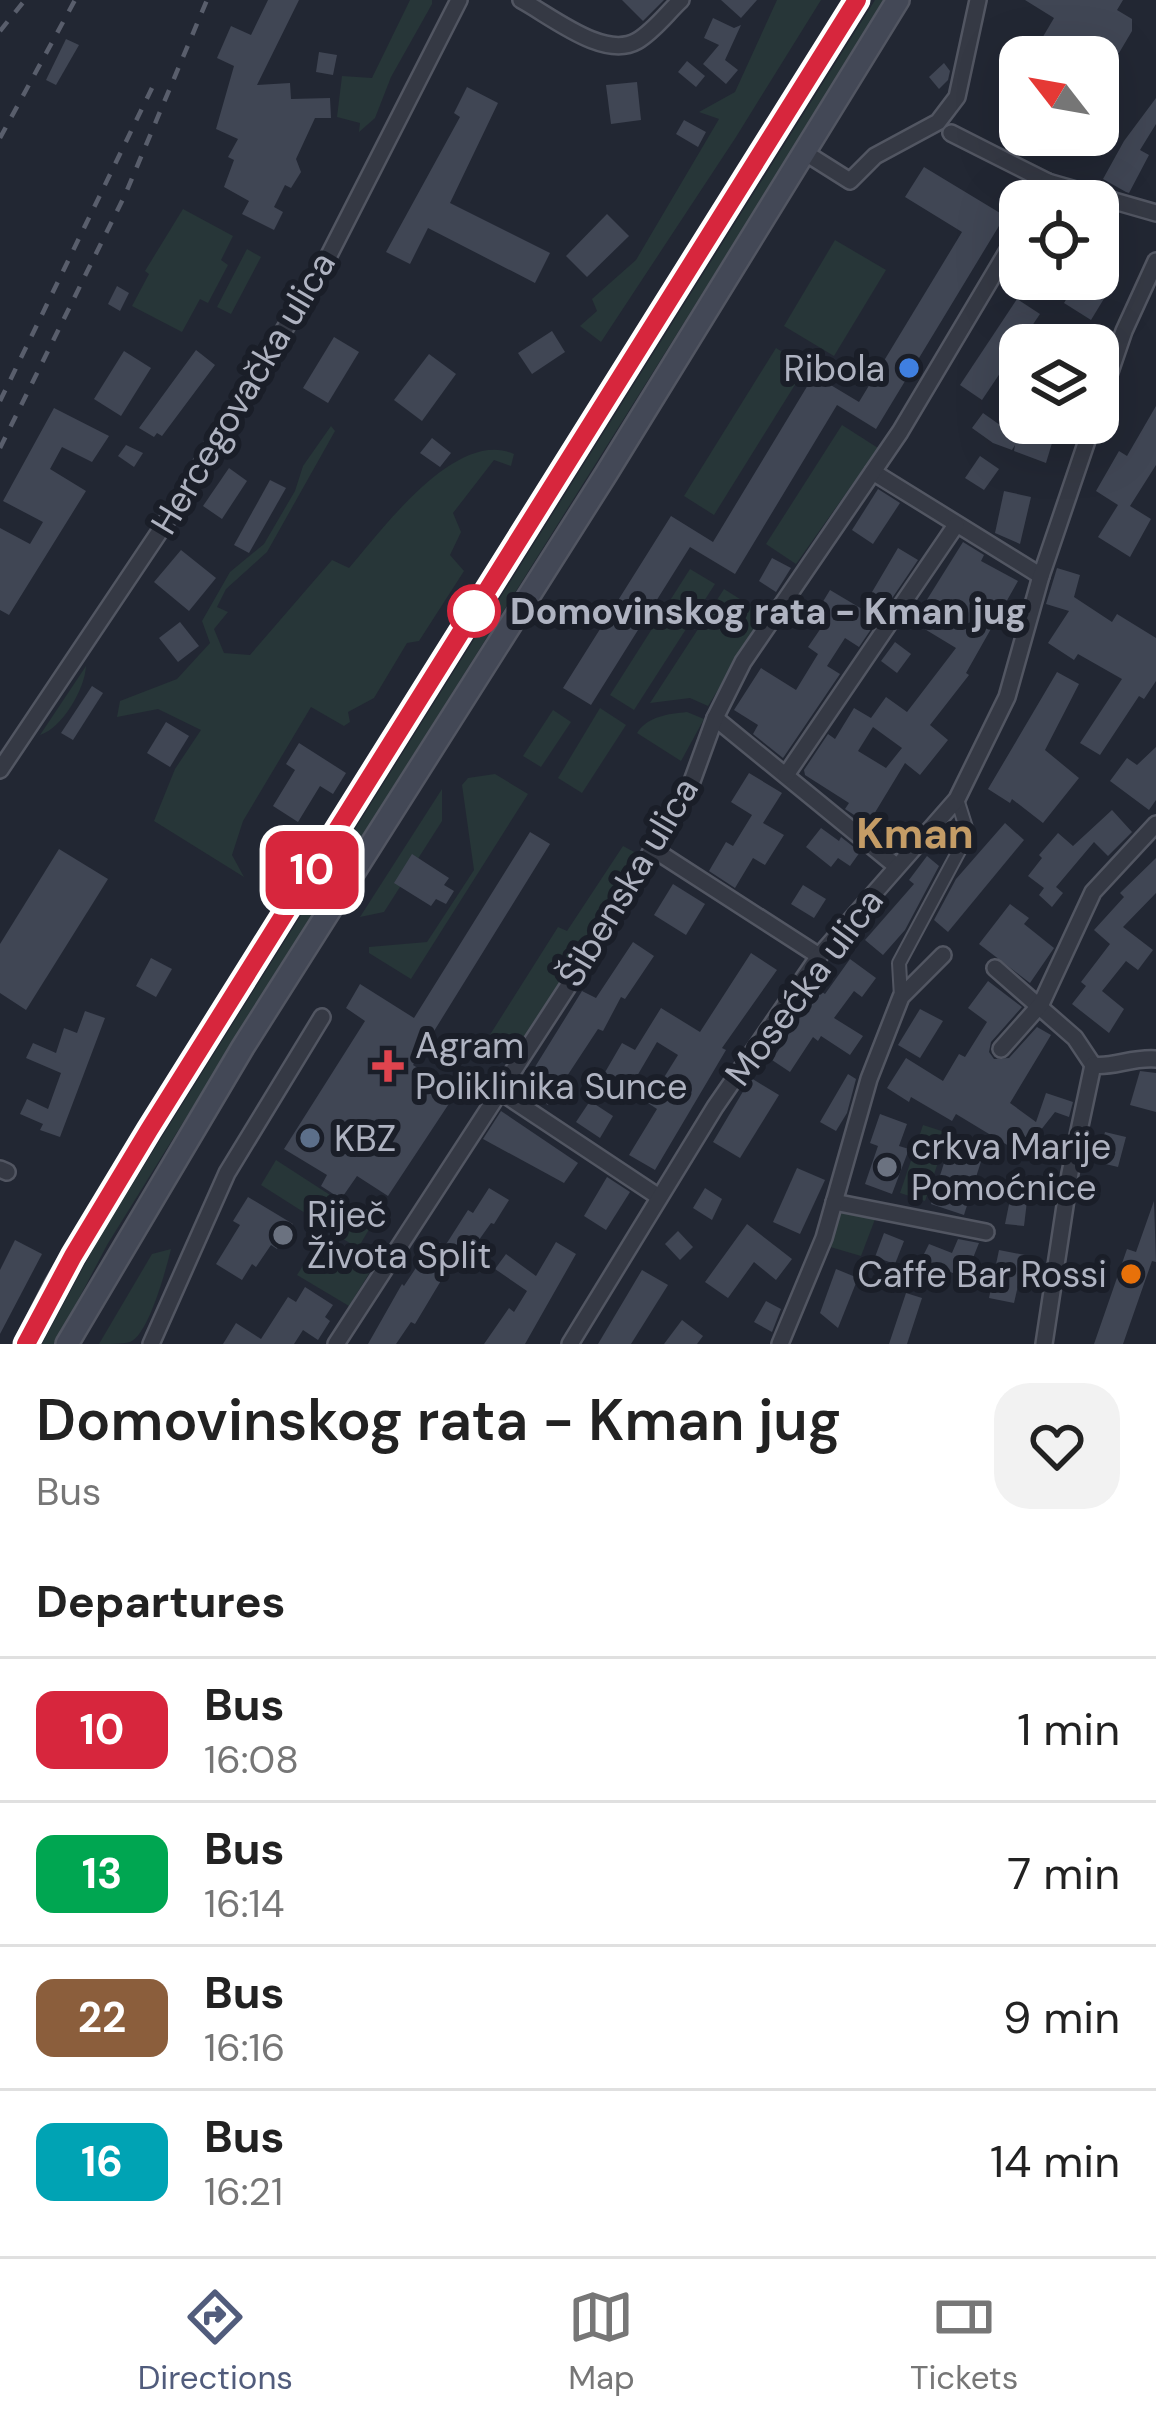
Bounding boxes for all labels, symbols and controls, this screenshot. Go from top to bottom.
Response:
north arrow [999,36,1119,156]
map controls [999,36,1119,444]
button: locate [999,180,1119,300]
street label: Hercegovačka ulica [140,243,346,543]
button: layers [999,324,1119,444]
place label: Ribola [783,345,885,392]
marker: Ribola [896,355,922,381]
marker: Domovinskog rata - Kman jug [449,586,499,636]
place label: Domovinskog rata - Kman jug [510,588,1027,635]
street label: Šibenska ulica [547,769,709,995]
district label: Kman [856,806,974,861]
line badge: 10 [258,831,366,909]
text: 10 [290,842,334,897]
street label: Mosećka ulica [714,879,894,1095]
place label: Agram Poliklinika Sunce [415,1022,687,1110]
marker: Agram Poliklinika Sunce [372,1050,404,1082]
place label: KBZ [334,1115,396,1162]
place label: crkva Marije Pomoćnice [911,1123,1111,1211]
marker: KBZ [297,1125,323,1151]
marker: crkva Marije Pomoćnice [874,1154,900,1180]
place label: Riječ Života Split [307,1191,491,1279]
marker: Riječ Života Split [270,1222,296,1248]
place label: Caffe Bar Rossi [857,1251,1107,1298]
marker: Caffe Bar Rossi [1118,1261,1144,1287]
text: Domovinskog rata - Kman jug [36,1383,841,1458]
button: heart [994,1383,1120,1509]
text: Bus [36,1466,101,1517]
text: Departures [36,1572,285,1631]
text: Bus [204,1675,284,1734]
text: 1 min [1017,1700,1120,1759]
text: 10 [80,1702,124,1757]
text: 16:08 [204,1734,299,1785]
text: Bus [204,1819,284,1878]
text: 7 min [1007,1844,1120,1903]
text: 13 [82,1846,122,1901]
text: 16:14 [204,1878,284,1929]
text: Bus [204,1963,284,2022]
text: 9 min [1003,1988,1120,2047]
text: 22 [78,1990,126,2045]
text: 16:16 [204,2022,285,2073]
text: Bus [204,2107,284,2166]
text: 14 min [990,2132,1120,2191]
text: 16 [81,2134,123,2189]
text: 16:21 [204,2166,283,2217]
tab: Directions [138,2284,293,2399]
tab: Map [568,2284,635,2399]
tab: Tickets [910,2284,1018,2399]

